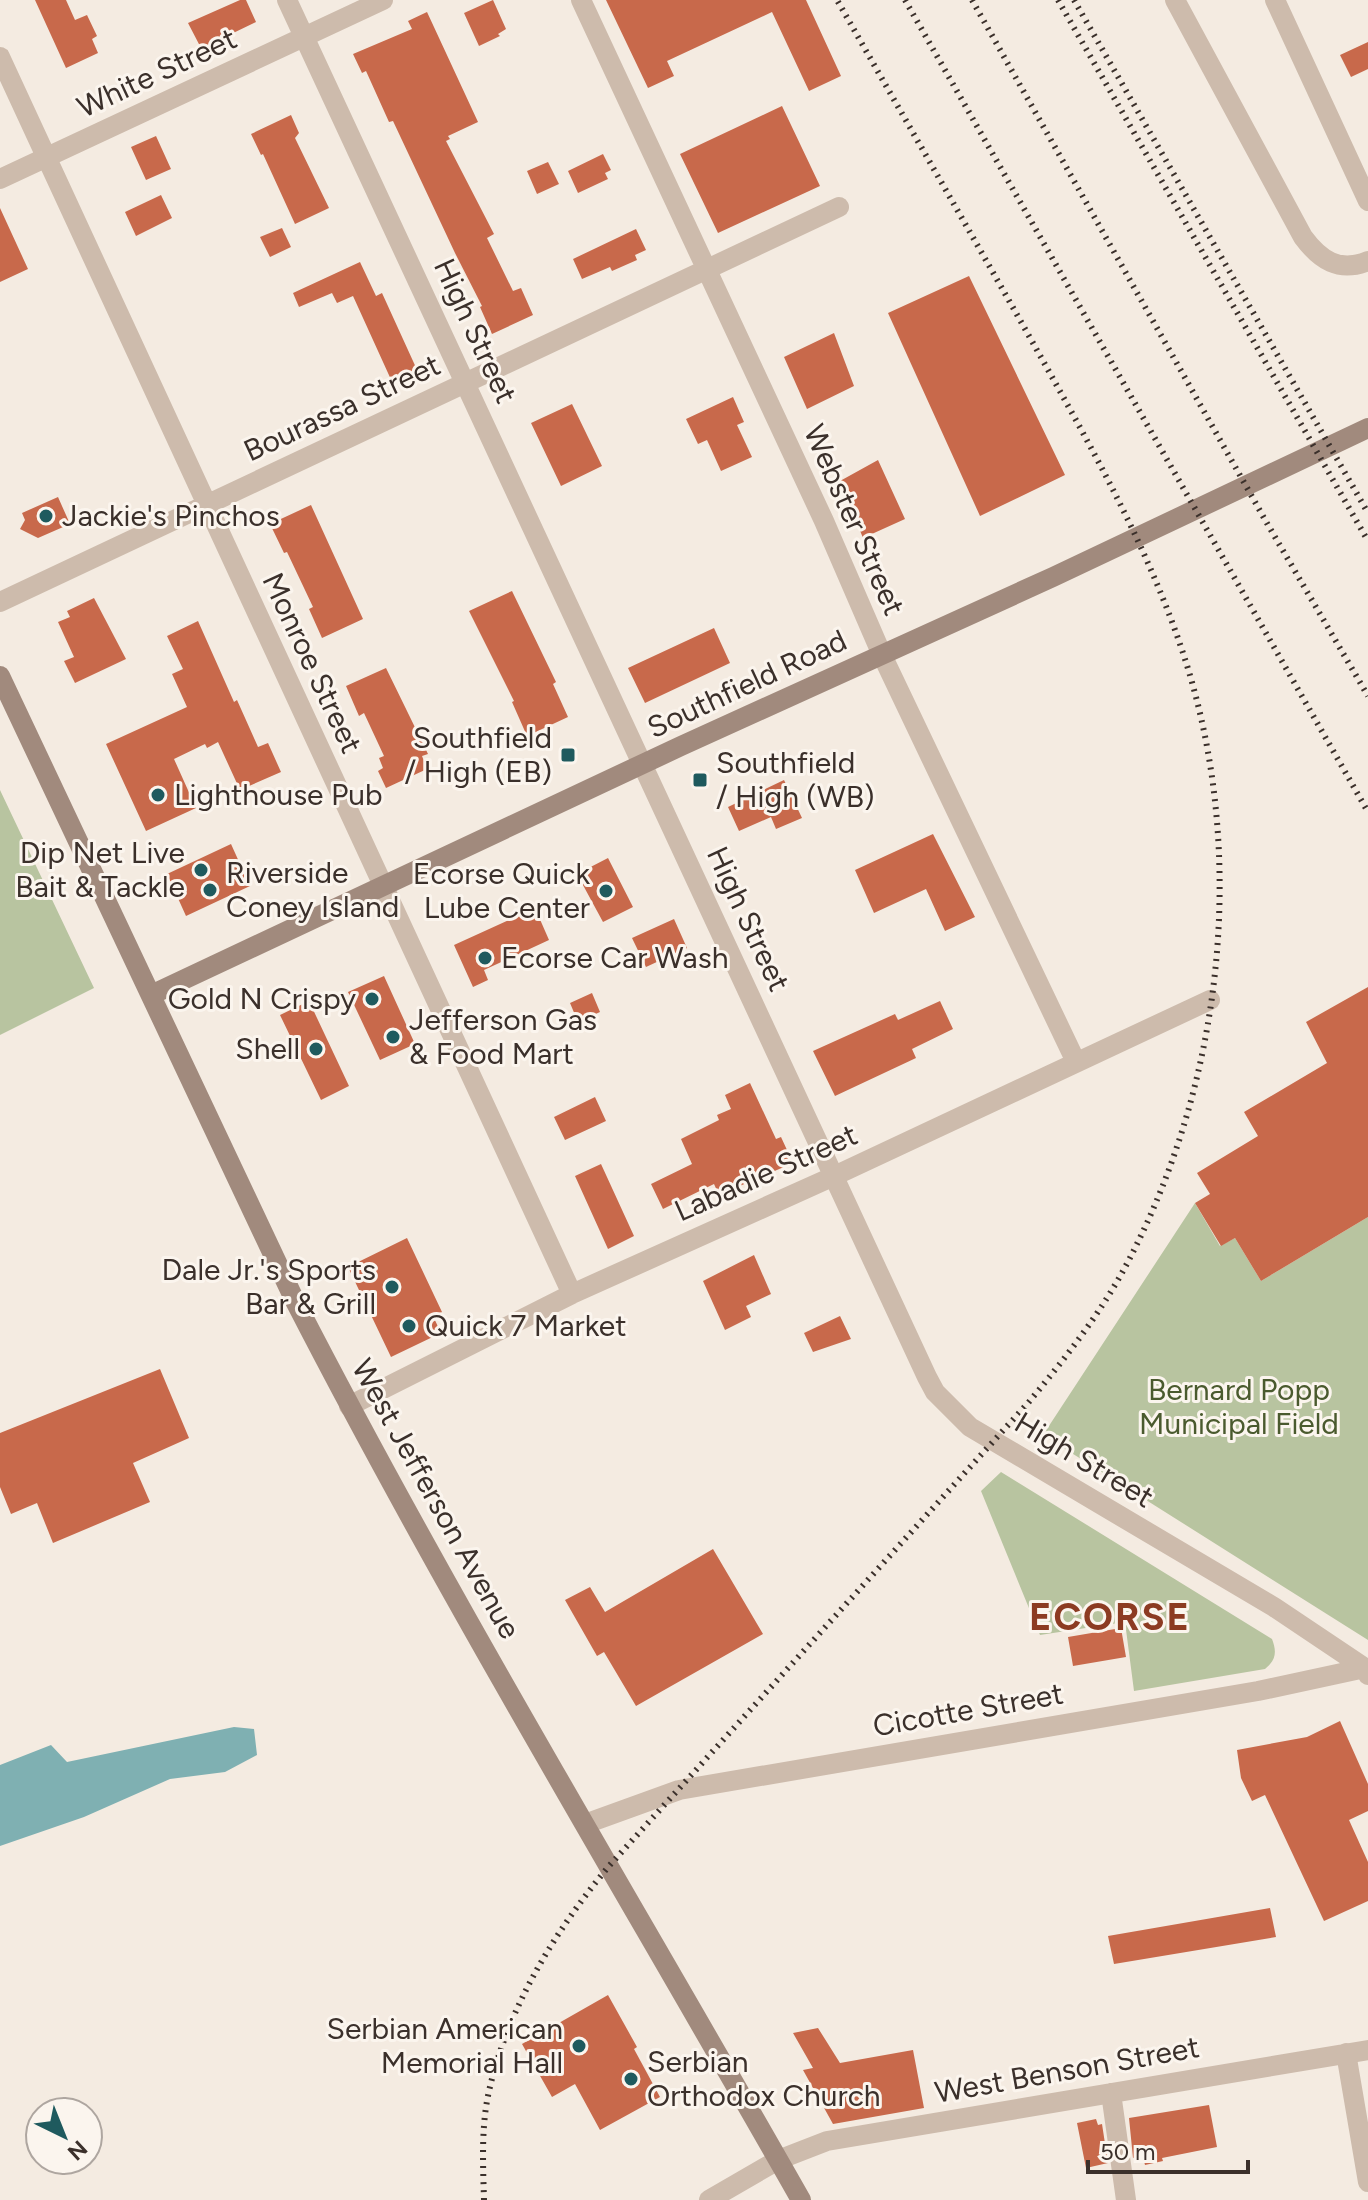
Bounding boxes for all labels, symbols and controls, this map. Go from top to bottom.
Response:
street label: White Street [71,20,242,126]
street label: High Street [426,253,525,409]
street label: Bourassa Street [238,346,446,469]
street label: Webster Street [796,419,913,621]
place label: Jackie's Pinchos [62,497,280,534]
marker: Jackie's Pinchos [37,507,55,525]
street label: Monroe Street [255,567,370,759]
street label: Southfield Road [641,621,852,746]
place label: Southfield / High (EB) [404,719,552,790]
place label: Southfield / High (WB) [716,744,875,815]
marker: Southfield / High (EB) [559,746,577,764]
marker: Southfield / High (WB) [691,771,709,789]
place label: Lighthouse Pub [174,776,382,813]
marker: Lighthouse Pub [149,786,167,804]
place label: Dip Net Live Bait & Tackle [15,834,185,905]
street label: High Street [699,841,798,997]
place label: Riverside Coney Island [226,854,399,925]
place label: Ecorse Quick Lube Center [413,855,590,926]
marker: Dip Net Live Bait & Tackle [192,861,210,879]
marker: Riverside Coney Island [201,881,219,899]
marker: Ecorse Quick Lube Center [597,882,615,900]
place label: Ecorse Car Wash [501,939,728,976]
marker: Ecorse Car Wash [476,949,494,967]
place label: Gold N Crispy [168,980,356,1017]
marker: Gold N Crispy [363,990,381,1008]
place label: Jefferson Gas & Food Mart [409,1001,597,1072]
marker: Jefferson Gas & Food Mart [384,1028,402,1046]
place label: Shell [235,1030,300,1067]
marker: Shell [307,1040,325,1058]
street label: Labadie Street [669,1116,863,1229]
place label: Dale Jr.'s Sports Bar & Grill [161,1251,376,1322]
marker: Dale Jr.'s Sports Bar & Grill [383,1278,401,1296]
place label: Quick 7 Market [425,1307,627,1344]
marker: Quick 7 Market [400,1317,418,1335]
street label: West Jefferson Avenue [344,1352,529,1645]
park label: Bernard Popp Municipal Field [1139,1371,1339,1442]
street label: High Street [1008,1404,1160,1515]
district label: ECORSE [1029,1594,1191,1640]
street label: Cicotte Street [870,1675,1066,1744]
place label: Serbian American Memorial Hall [326,2010,563,2081]
street label: West Benson Street [932,2028,1202,2111]
marker: Serbian American Memorial Hall [570,2037,588,2055]
place label: Serbian Orthodox Church [647,2043,881,2114]
marker: Serbian Orthodox Church [622,2070,640,2088]
north arrow [24,2096,104,2176]
scale bar [1088,2124,1248,2174]
text: N [62,2135,93,2166]
text: 50 m [1100,2137,1156,2166]

